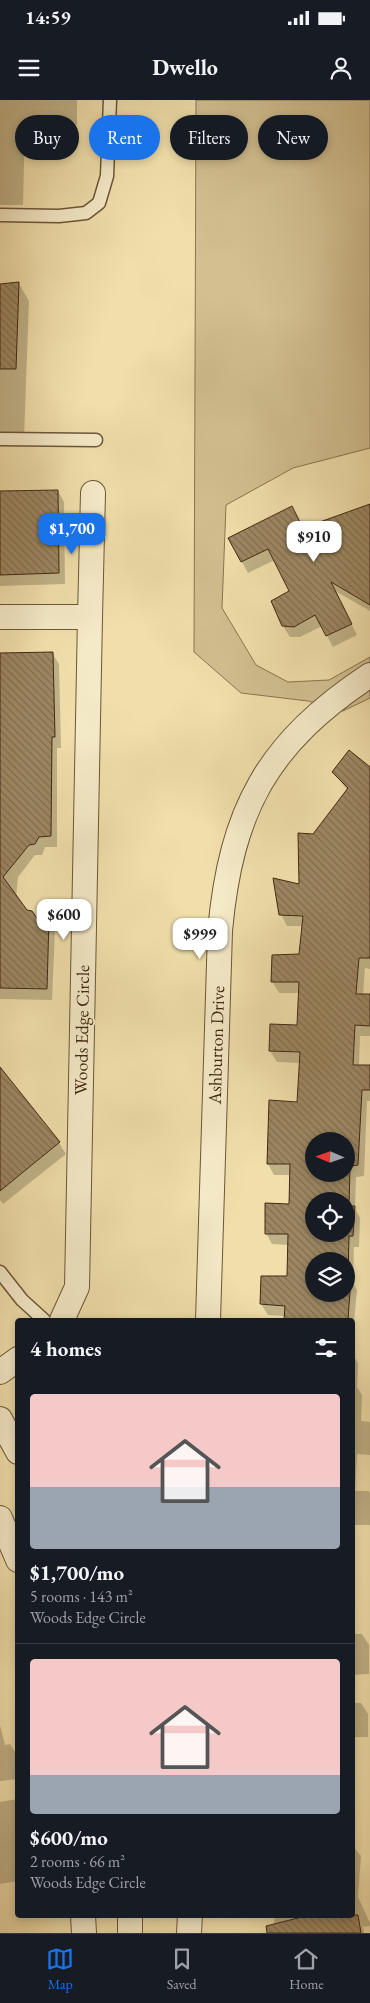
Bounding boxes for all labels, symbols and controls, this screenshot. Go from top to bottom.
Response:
text: 14:59 [25,5,71,30]
text: Dwello [152,53,218,82]
icon: menu [15,54,43,82]
icon: person [327,54,355,82]
chip: Buy [15,115,79,160]
chip: Rent [89,115,160,160]
chip: Filters [170,115,248,160]
chip: New [258,115,328,160]
pin: $1,700 [31,512,113,555]
text: $1,700 [49,518,95,539]
pin: $910 [284,520,344,563]
text: $910 [298,526,330,547]
pin: $600 [34,898,94,941]
text: $600 [48,904,80,925]
pin: $999 [170,918,230,960]
text: $999 [184,923,216,944]
street label: Woods Edge Circle [69,965,94,1095]
street label: Ashburton Drive [203,986,229,1106]
north arrow [305,1132,355,1182]
map controls [305,1132,355,1302]
button: locate [305,1192,355,1242]
button: layers [305,1252,355,1302]
icon: filters [312,1334,340,1362]
text: 4 homes [30,1335,102,1362]
icon: home [140,1426,230,1516]
text: $1,700/mo [30,1559,124,1586]
text: 5 rooms · 143 m² [30,1586,133,1607]
text: Woods Edge Circle [30,1607,146,1628]
icon: home [140,1692,230,1782]
text: $600/mo [30,1824,108,1851]
text: 2 rooms · 66 m² [30,1851,125,1872]
text: Woods Edge Circle [30,1872,146,1893]
tab: Map [46,1945,74,1993]
tab: Saved [167,1945,197,1993]
tab: Home [289,1945,324,1993]

